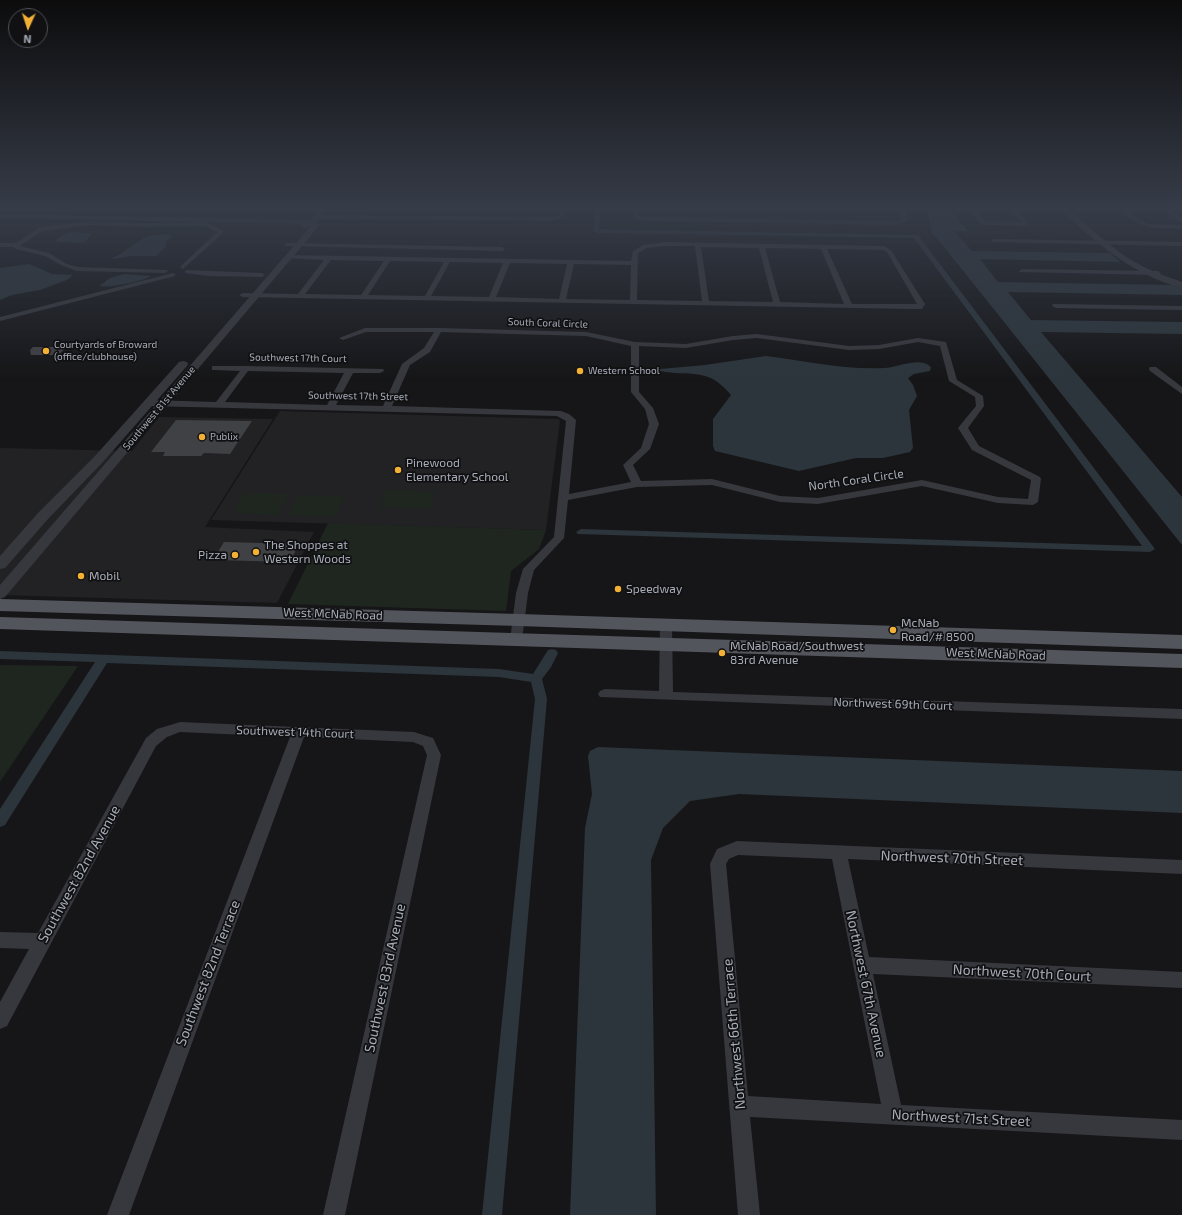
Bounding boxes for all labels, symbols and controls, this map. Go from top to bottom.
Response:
north arrow [8,8,48,48]
text: N [23,33,32,46]
street label: South Coral Circle [508,316,588,330]
place label: Courtyards of Broward (office/clubhouse) [54,339,157,362]
marker: Courtyards of Broward (office/clubhouse) [41,346,51,356]
street label: Southwest 17th Court [249,351,347,365]
street label: Southwest 81st Avenue [120,364,198,452]
place label: Western School [588,365,660,377]
marker: Western School [575,366,585,376]
street label: Southwest 17th Street [308,389,408,403]
place label: Publix [210,431,238,443]
marker: Publix [197,432,207,442]
place label: Pinewood Elementary School [406,456,508,484]
marker: Pinewood Elementary School [393,465,403,475]
street label: North Coral Circle [807,466,905,494]
place label: The Shoppes at Western Woods [264,538,351,566]
marker: The Shoppes at Western Woods [251,547,261,557]
place label: Pizza [198,548,227,562]
marker: Pizza [230,550,240,560]
place label: Mobil [89,569,120,583]
marker: Mobil [76,571,86,581]
place label: Speedway [626,582,682,596]
marker: Speedway [613,584,623,594]
street label: West McNab Road [283,605,383,623]
place label: McNab Road/# 8500 [901,616,974,644]
marker: McNab Road/# 8500 [888,625,898,635]
place label: McNab Road/Southwest 83rd Avenue [730,639,864,667]
street label: West McNab Road [946,645,1046,663]
marker: McNab Road/Southwest 83rd Avenue [717,648,727,658]
street label: Northwest 69th Court [833,695,953,713]
street label: Southwest 14th Court [236,723,354,741]
street label: Southwest 82nd Avenue [34,802,124,946]
street label: Northwest 70th Street [880,847,1024,869]
street label: Southwest 82nd Terrace [172,898,244,1048]
street label: Southwest 83rd Avenue [361,902,409,1054]
street label: Northwest 67th Avenue [842,909,890,1059]
street label: Northwest 66th Terrace [719,958,749,1110]
street label: Northwest 70th Court [952,961,1092,985]
street label: Northwest 71st Street [891,1106,1031,1130]

